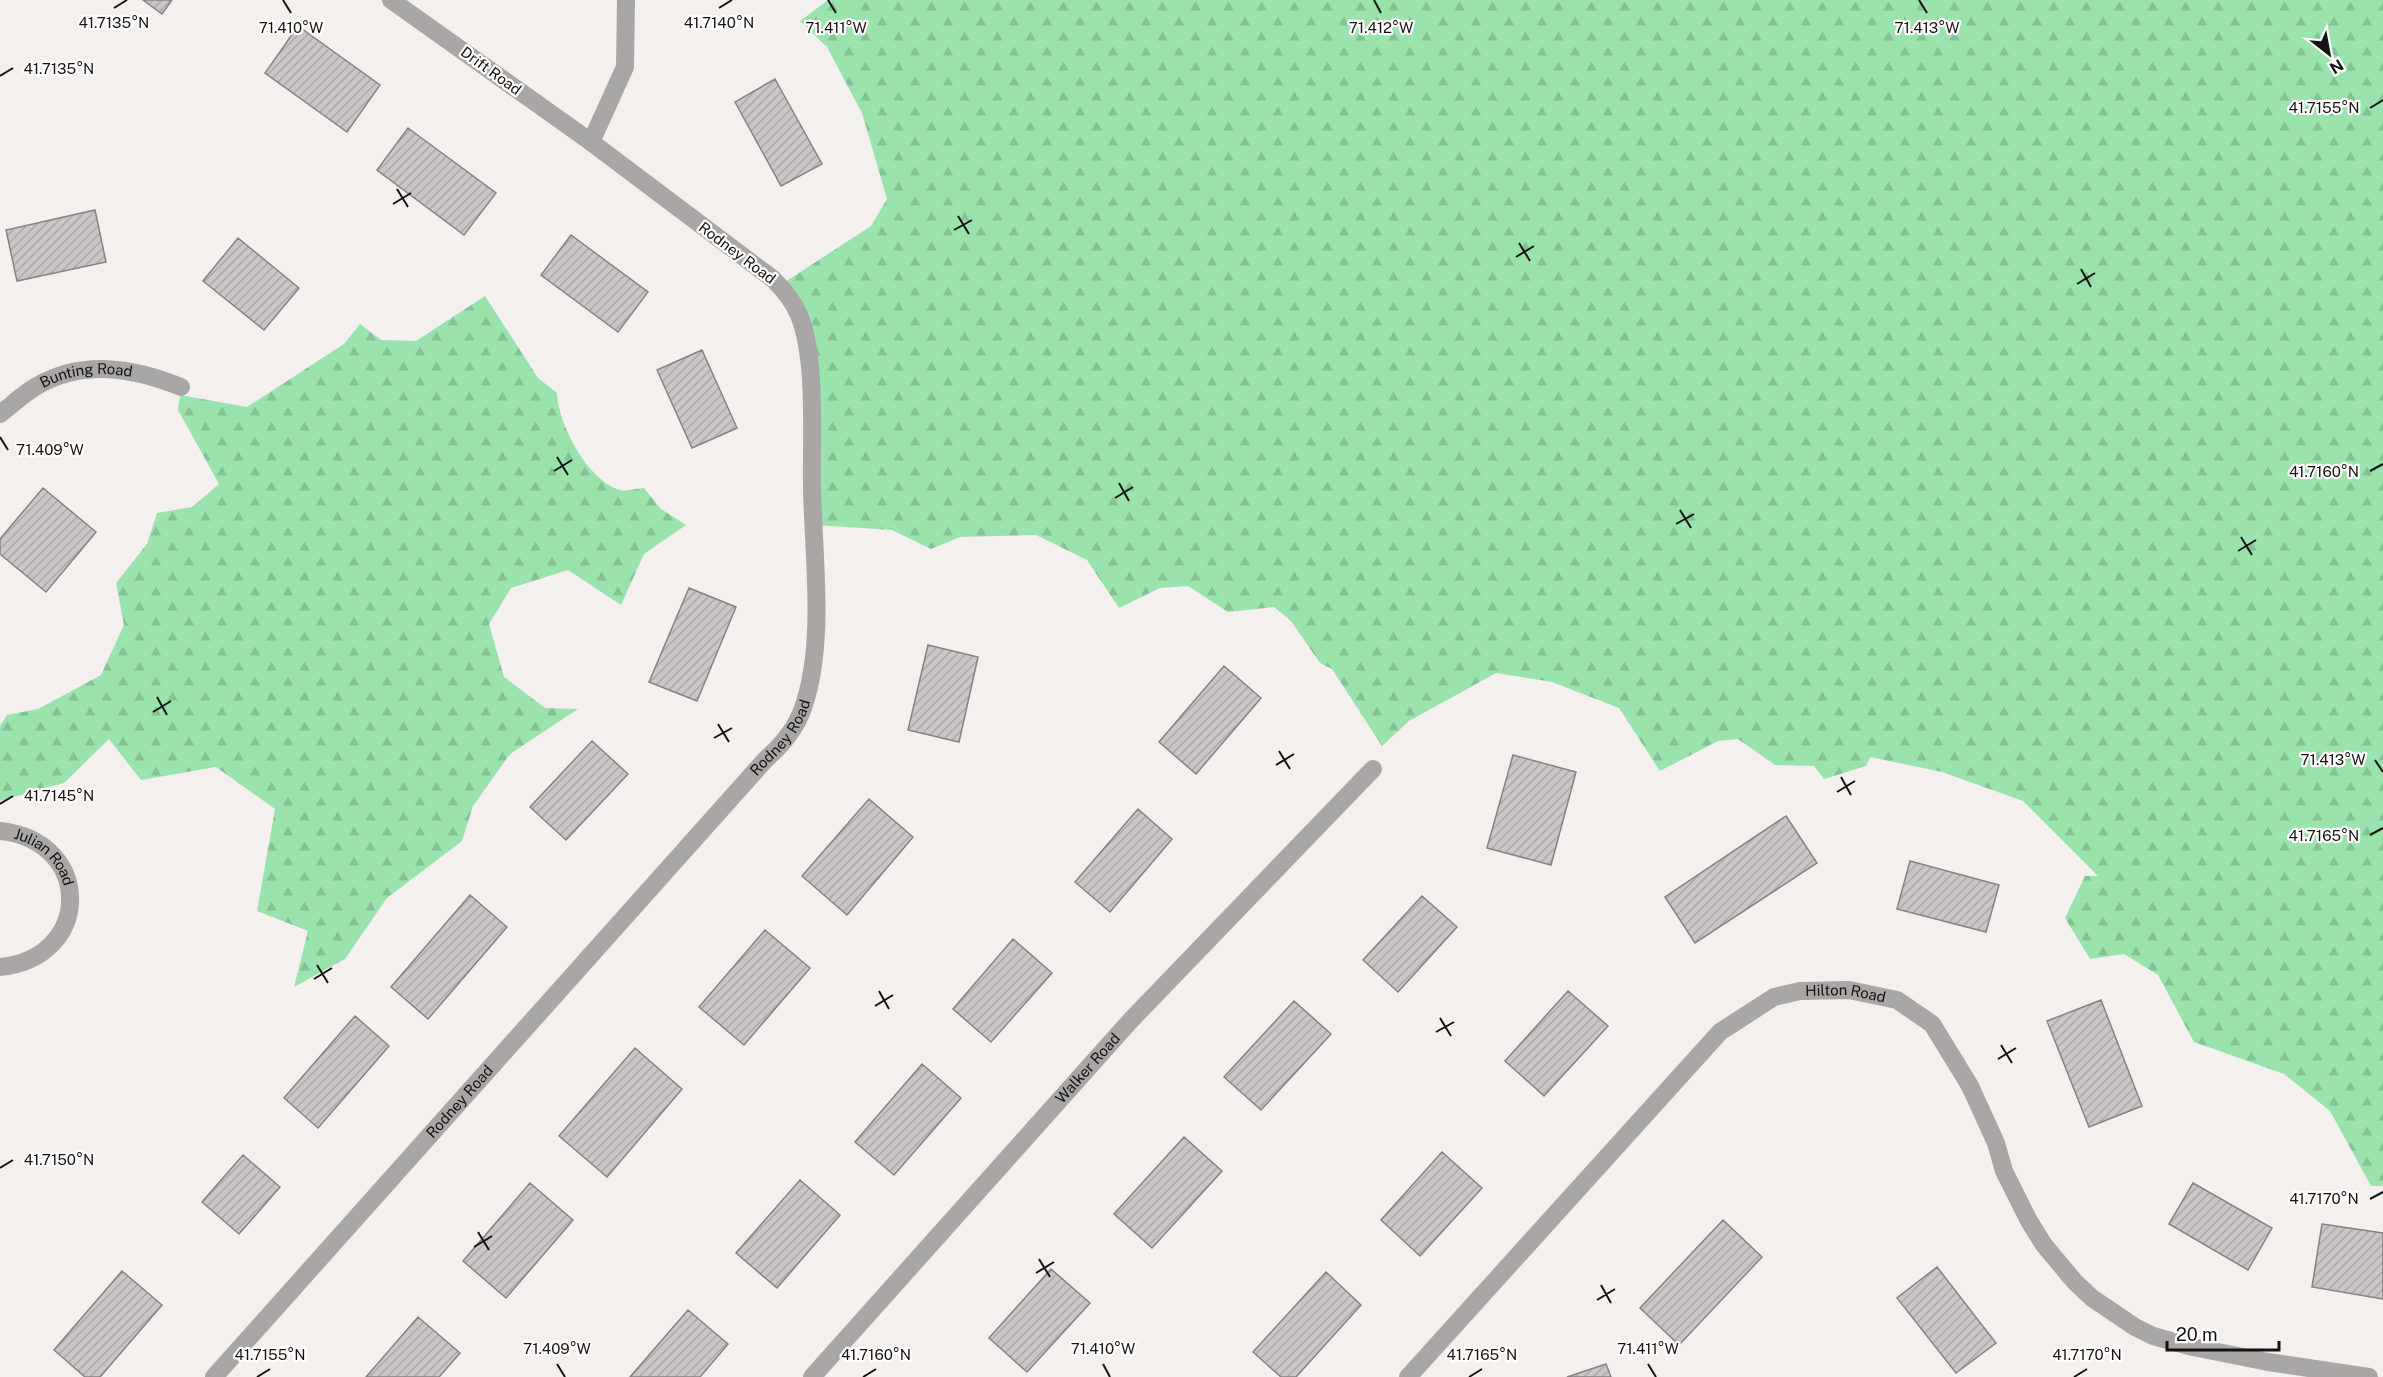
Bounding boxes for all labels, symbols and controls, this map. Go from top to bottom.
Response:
text: 41.7135°N [79,14,149,31]
text: 41.7140°N [684,14,754,31]
text: 71.410°W [259,19,323,36]
text: 71.411°W [805,19,867,36]
text: 71.412°W [1349,19,1413,36]
text: 71.413°W [1895,19,1959,36]
north arrow [2299,24,2359,84]
street label: Drift Road [458,43,525,98]
text: N [2326,55,2347,78]
text: 41.7135°N [24,60,94,77]
text: 41.7155°N [2288,99,2360,116]
street label: Rodney Road [696,218,779,287]
street label: Bunting Road [37,360,134,391]
text: 71.409°W [16,441,84,458]
text: 41.7160°N [2289,463,2359,480]
street label: Rodney Road [746,697,813,779]
text: 71.413°W [2301,751,2365,768]
text: 41.7145°N [24,787,94,804]
street label: Julian Road [12,825,77,887]
text: 41.7165°N [2289,827,2359,844]
street label: Hilton Road [1805,981,1887,1005]
street label: Walker Road [1052,1029,1123,1106]
street label: Rodney Road [423,1062,496,1141]
text: 41.7150°N [24,1151,94,1168]
text: 41.7170°N [2289,1190,2359,1207]
scale bar [2167,1314,2280,1352]
text: 20 m [2176,1324,2218,1345]
text: 71.409°W [523,1340,591,1357]
text: 71.410°W [1071,1340,1135,1357]
text: 71.411°W [1617,1340,1679,1357]
text: 41.7155°N [234,1346,306,1363]
text: 41.7160°N [841,1346,911,1363]
text: 41.7165°N [1447,1346,1517,1363]
text: 41.7170°N [2052,1346,2122,1363]

